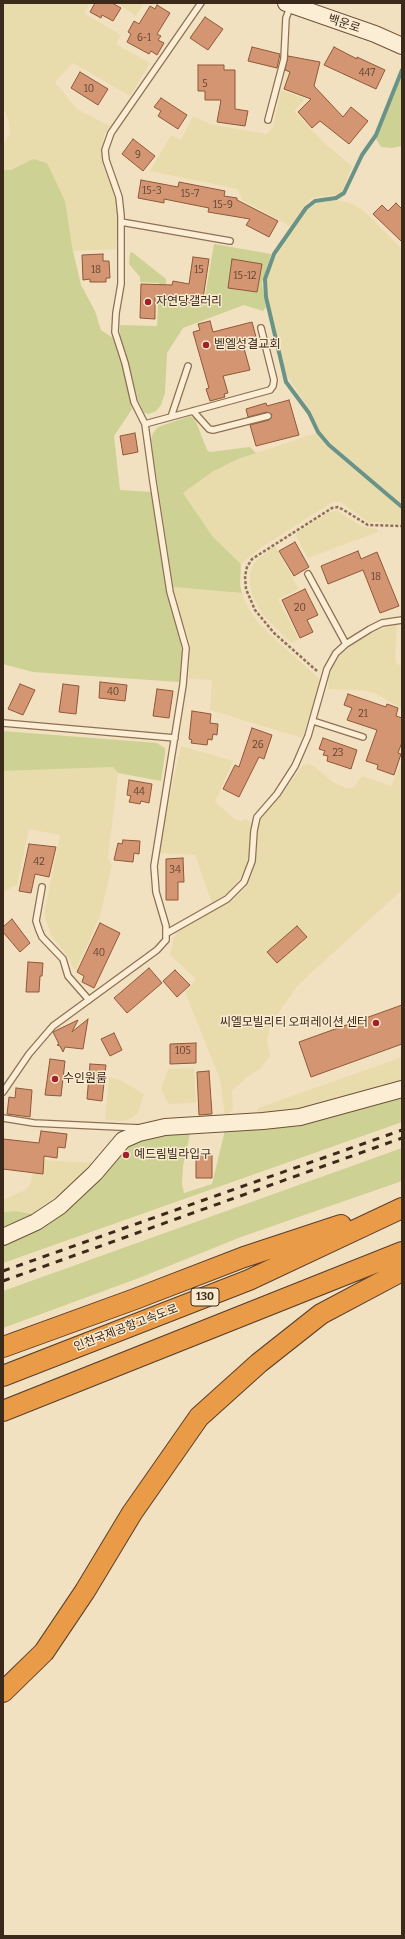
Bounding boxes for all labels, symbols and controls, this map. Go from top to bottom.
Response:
street label: 백운로 [326,12,362,36]
house number: 6-1 [137,32,151,44]
house number: 447 [359,67,375,79]
house number: 5 [202,78,208,90]
house number: 10 [84,83,94,95]
house number: 9 [135,149,141,161]
house number: 15-3 [142,185,162,197]
house number: 15-7 [181,188,199,200]
house number: 15-9 [213,199,233,211]
house number: 18 [91,264,101,276]
house number: 15 [194,264,204,276]
house number: 15-12 [233,270,257,282]
place label: 자연당갤러리 [156,295,222,309]
marker: 자연당갤러리 [143,297,153,307]
place label: 벧엘성결교회 [214,338,280,352]
marker: 벧엘성결교회 [201,340,211,350]
house number: 18 [371,571,381,583]
house number: 20 [294,602,306,614]
house number: 40 [107,686,119,698]
house number: 21 [358,708,368,720]
house number: 26 [252,739,264,751]
house number: 23 [332,747,344,759]
house number: 44 [133,786,145,798]
house number: 42 [33,856,45,868]
house number: 34 [169,864,181,876]
house number: 40 [93,947,105,959]
place label: 씨엘모빌리티 오퍼레이션 센터 [220,1016,368,1030]
marker: 씨엘모빌리티 오퍼레이션 센터 [371,1018,381,1028]
house number: 105 [175,1045,191,1057]
place label: 수인원룸 [63,1072,107,1086]
marker: 수인원룸 [50,1074,60,1084]
place label: 예드림빌라입구 [134,1148,211,1162]
marker: 예드림빌라입구 [121,1150,131,1160]
road number: 130 [191,1288,219,1306]
street label: 인천국제공항고속도로 [72,1301,180,1355]

